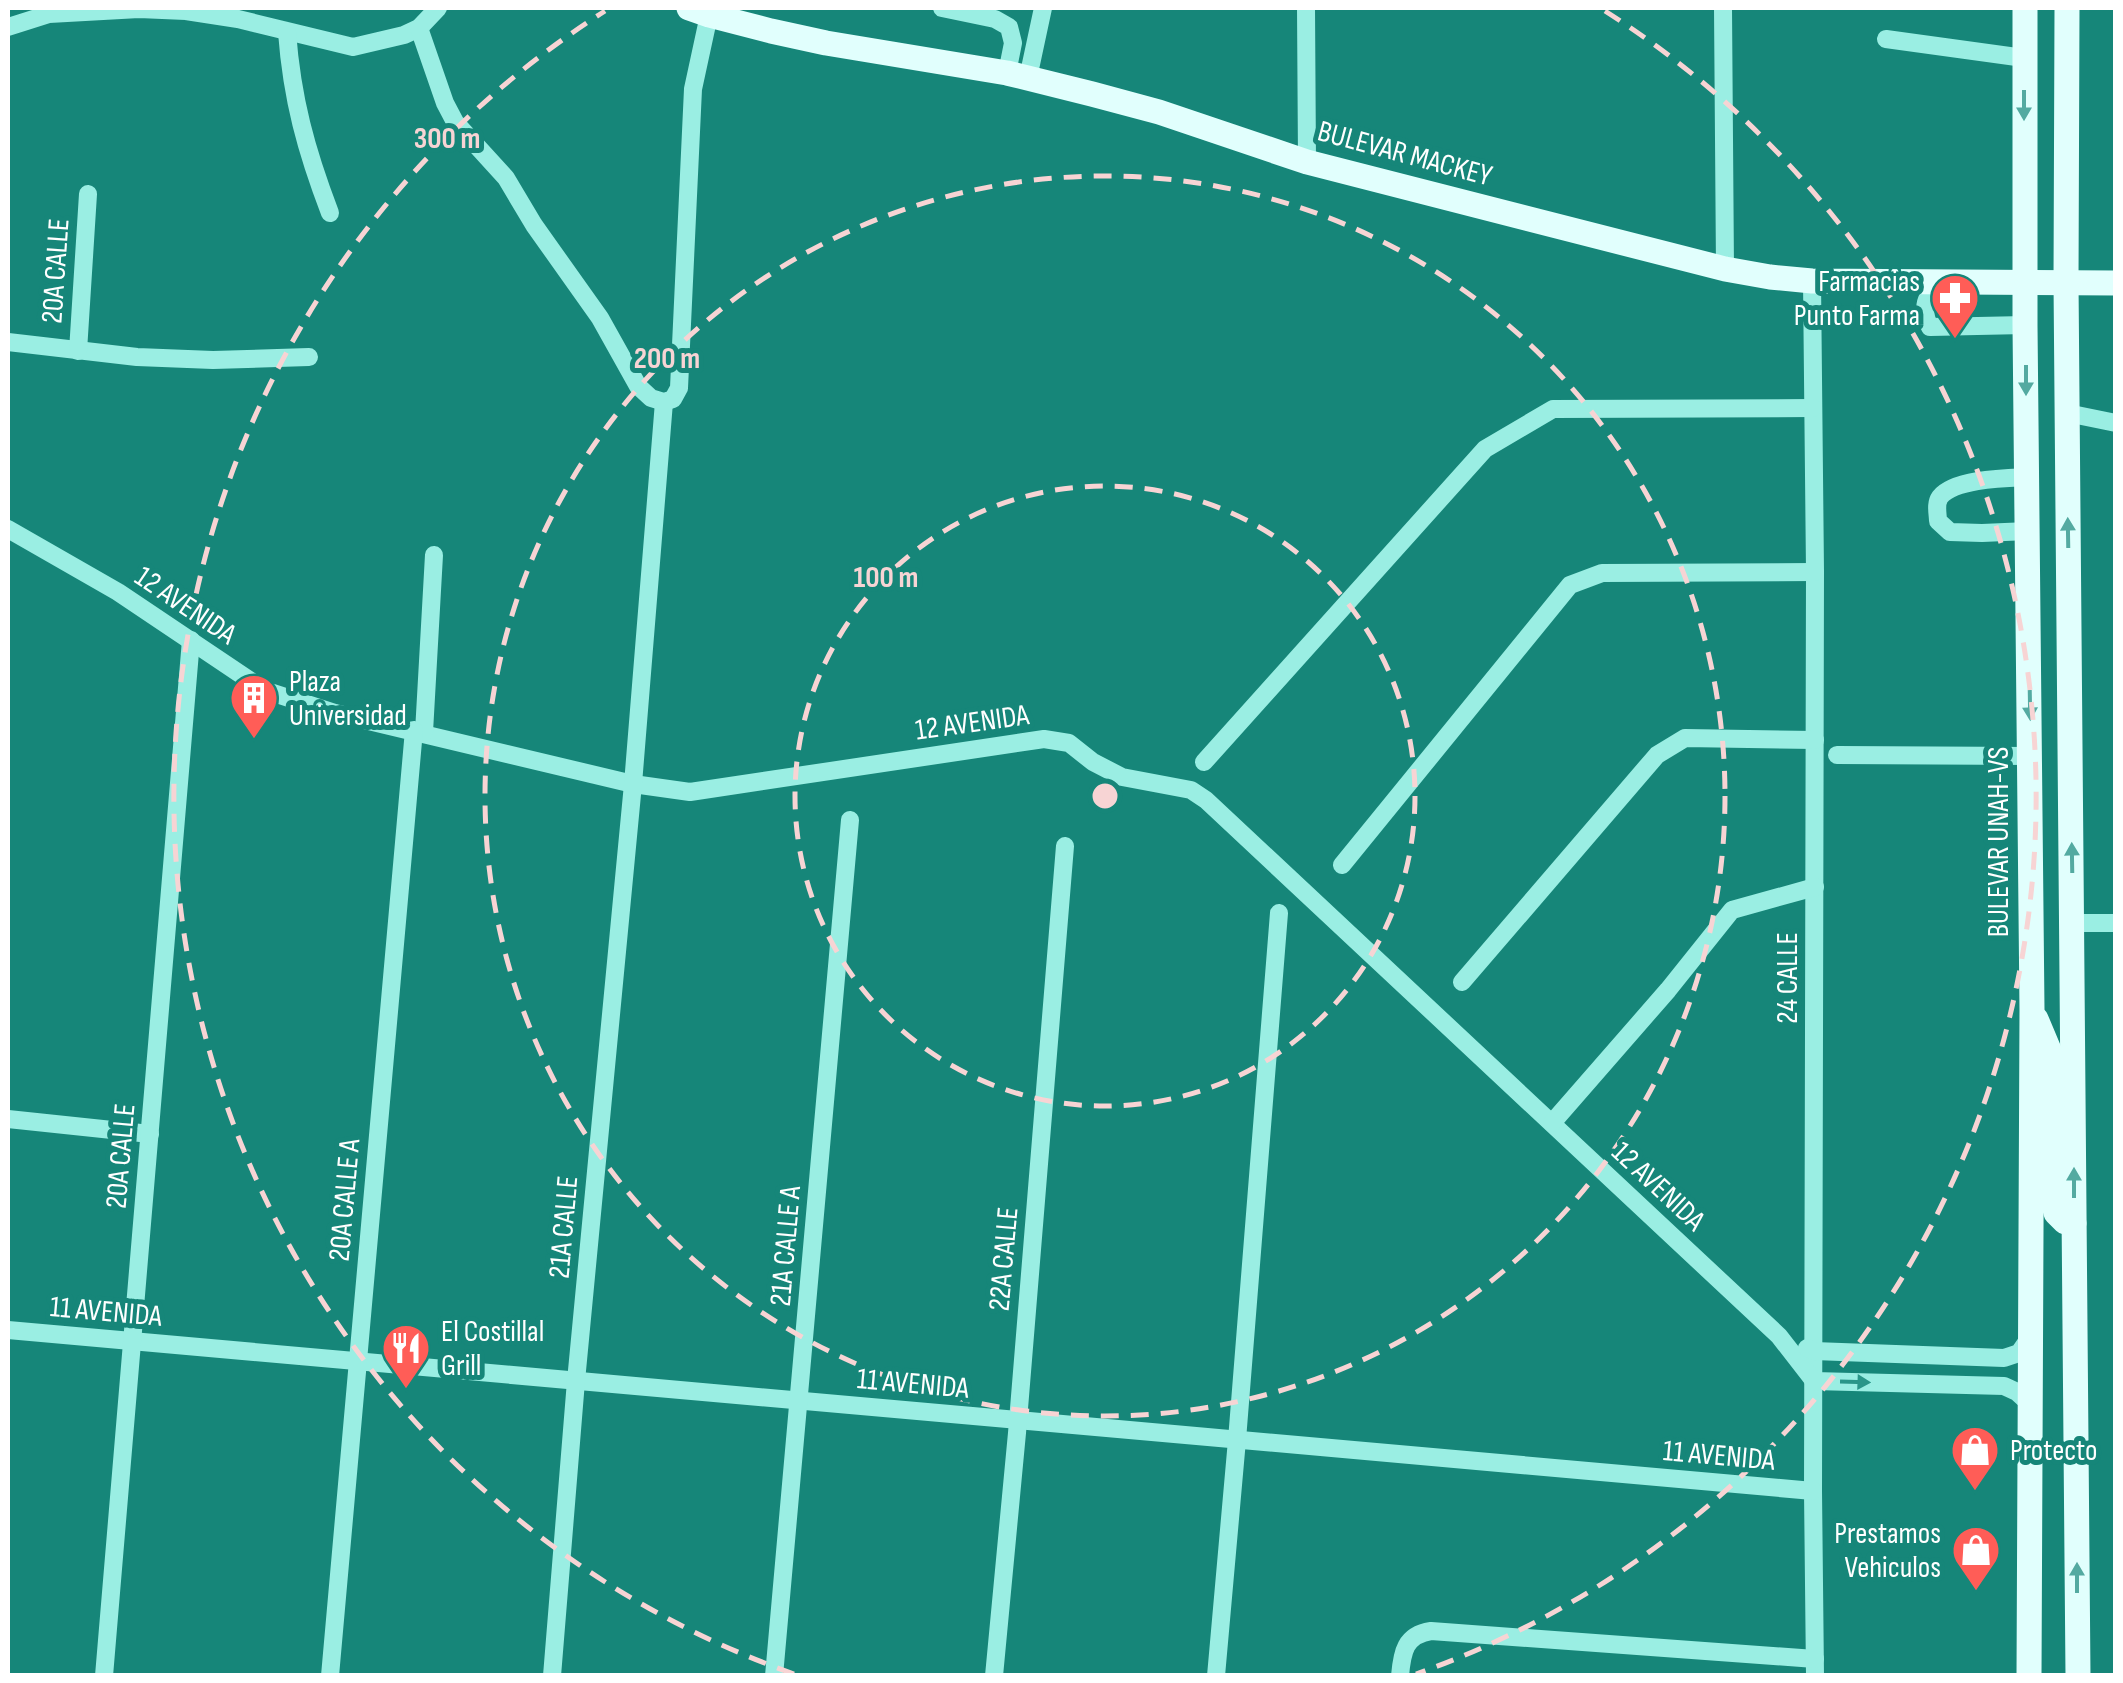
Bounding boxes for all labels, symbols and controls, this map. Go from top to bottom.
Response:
one-way arrow [2016,89,2032,121]
street label: BULEVAR MACKEY [1314,113,1496,195]
text: 300 m [414,121,480,157]
street label: 20A CALLE [34,217,78,325]
place label: Farmacias Punto Farma [1794,264,1920,334]
pharmacy icon: Farmacias Punto Farma [1929,272,1981,340]
text: 200 m [634,341,700,377]
one-way arrow [2018,365,2034,397]
one-way arrow [2060,517,2076,549]
street label: 12 AVENIDA [128,559,243,653]
text: 100 m [854,560,918,596]
place label: Plaza Universidad [289,664,407,734]
building icon: Plaza Universidad [228,672,280,740]
one-way arrow [2022,690,2038,722]
street label: 12 AVENIDA [913,697,1031,749]
street label: BULEVAR UNAH-VS [1981,747,2017,937]
centre of rings [1087,778,1123,814]
one-way arrow [2063,842,2079,874]
street label: 24 CALLE [1770,932,1806,1024]
street label: 20A CALLE [98,1102,144,1210]
street label: 12 AVENIDA [1604,1135,1713,1239]
street label: 20A CALLE A [322,1137,368,1263]
one-way arrow [2066,1167,2082,1199]
street label: 21A CALLE [542,1174,586,1280]
street label: 21A CALLE A [763,1184,809,1308]
street label: 22A CALLE [982,1206,1026,1313]
street label: 11 AVENIDA [48,1289,164,1335]
place label: El Costillal Grill [441,1314,544,1384]
restaurant icon: El Costillal Grill [380,1322,432,1390]
street label: 11 AVENIDA [855,1361,971,1407]
one-way arrow [1840,1374,1872,1390]
shop icon: Protecto [1949,1424,2001,1492]
street label: 11 AVENIDA [1661,1433,1777,1479]
place label: Protecto [2010,1433,2097,1469]
place label: Prestamos Vehiculos [1834,1516,1941,1586]
shop icon: Prestamos Vehiculos [1950,1524,2002,1592]
one-way arrow [2069,1562,2085,1594]

